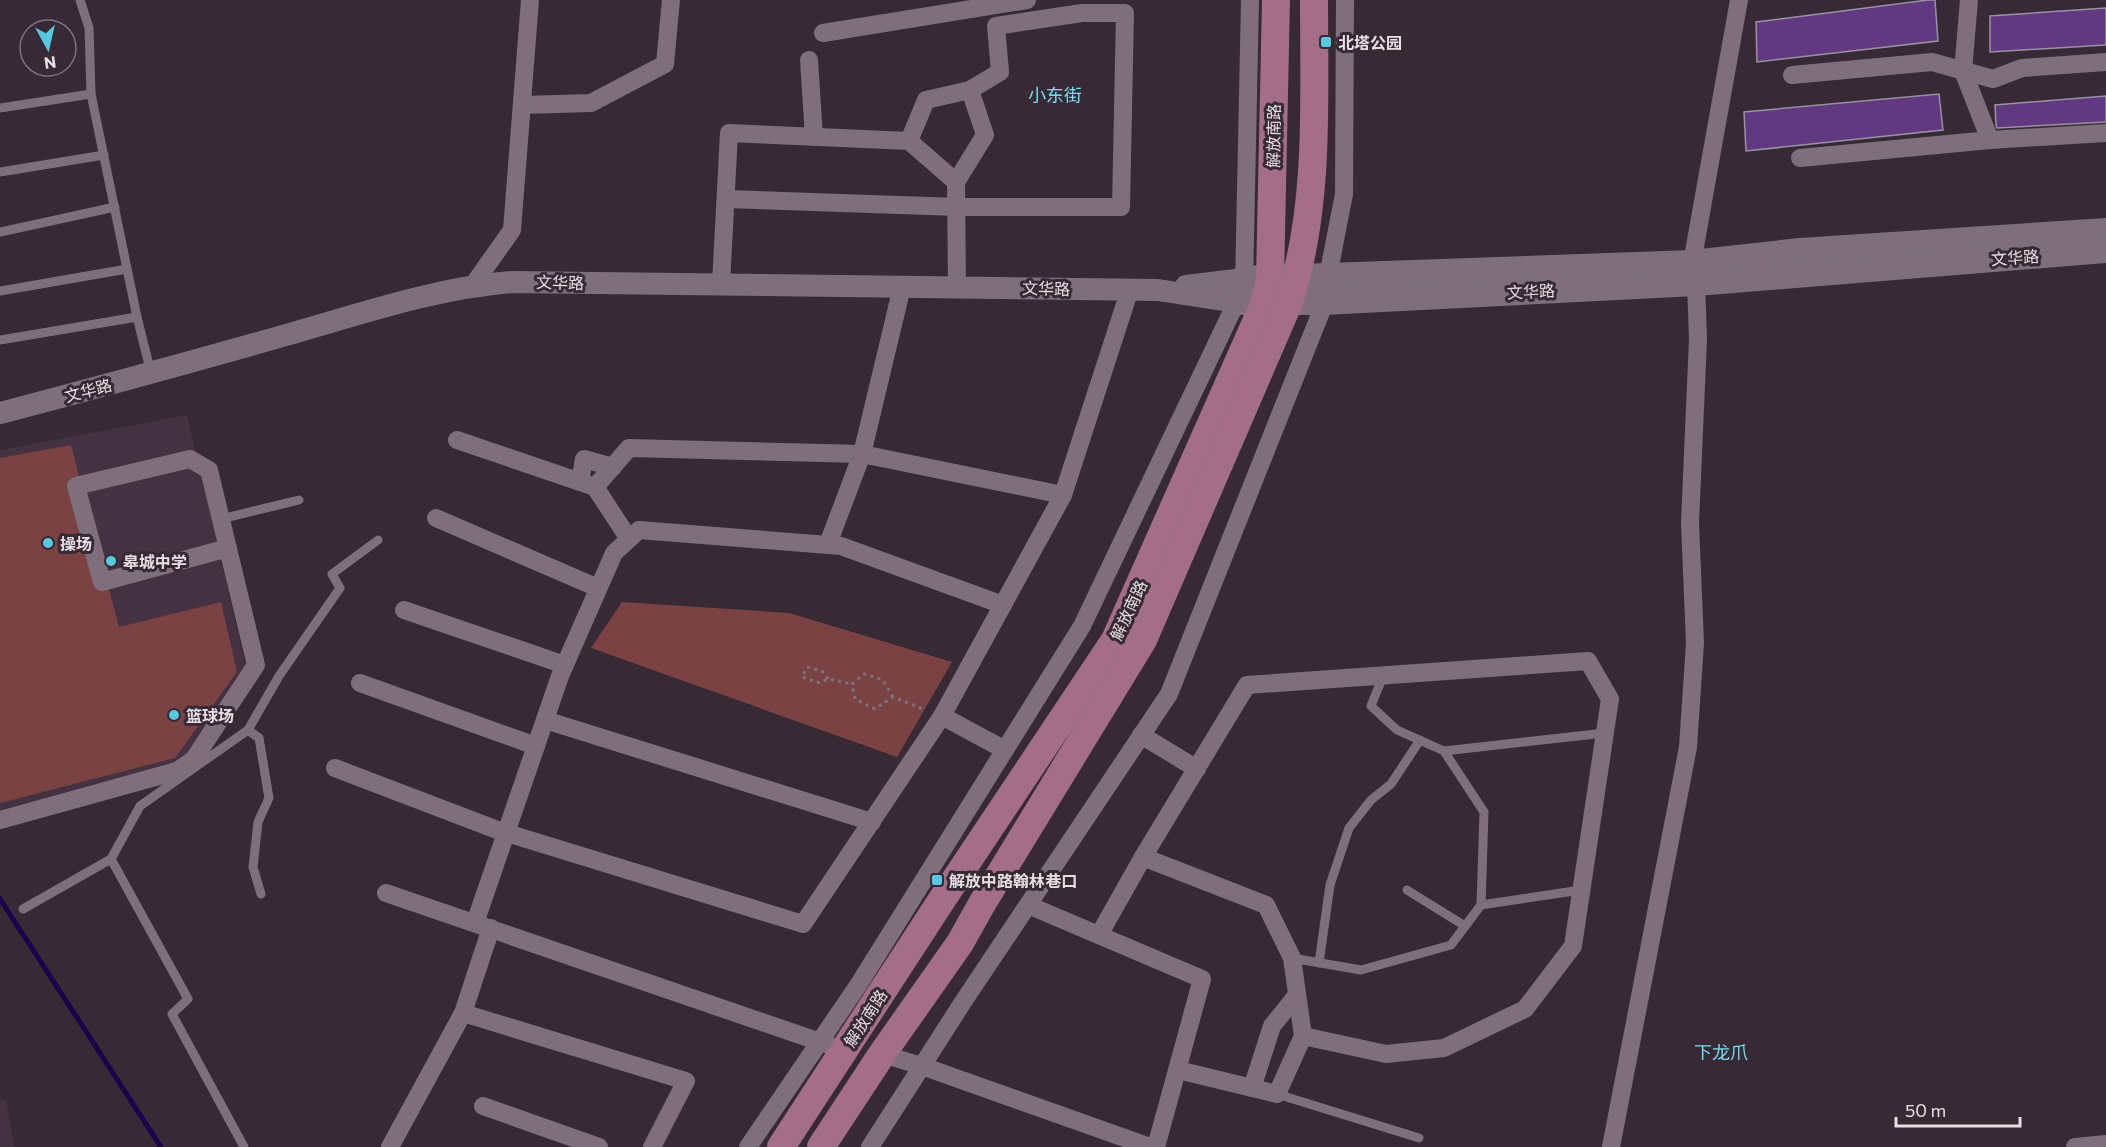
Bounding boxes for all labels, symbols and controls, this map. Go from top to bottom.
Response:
north arrow [18,18,78,78]
place label: 北塔公园 [1338,33,1402,52]
marker: 北塔公园 [1319,35,1333,49]
text: N [43,53,57,74]
district label: 小东街 [1028,84,1082,106]
street label: 解放南路 [1263,104,1283,168]
street label: 文华路 [1990,246,2040,268]
street label: 文华路 [536,272,584,292]
street label: 文华路 [1022,278,1070,298]
street label: 文华路 [1507,280,1555,302]
street label: 文华路 [62,375,114,405]
place label: 操场 [60,534,92,553]
marker: 操场 [41,536,55,550]
place label: 皋城中学 [123,552,187,571]
marker: 皋城中学 [104,554,118,568]
street label: 解放南路 [1106,577,1150,643]
place label: 篮球场 [186,706,234,725]
marker: 篮球场 [167,708,181,722]
place label: 解放中路翰林巷口 [949,871,1077,890]
marker: 解放中路翰林巷口 [930,873,944,887]
street label: 解放南路 [840,986,890,1050]
district label: 下龙爪 [1694,1041,1748,1063]
scale bar [1896,1090,2020,1128]
text: 50 m [1905,1099,1946,1121]

